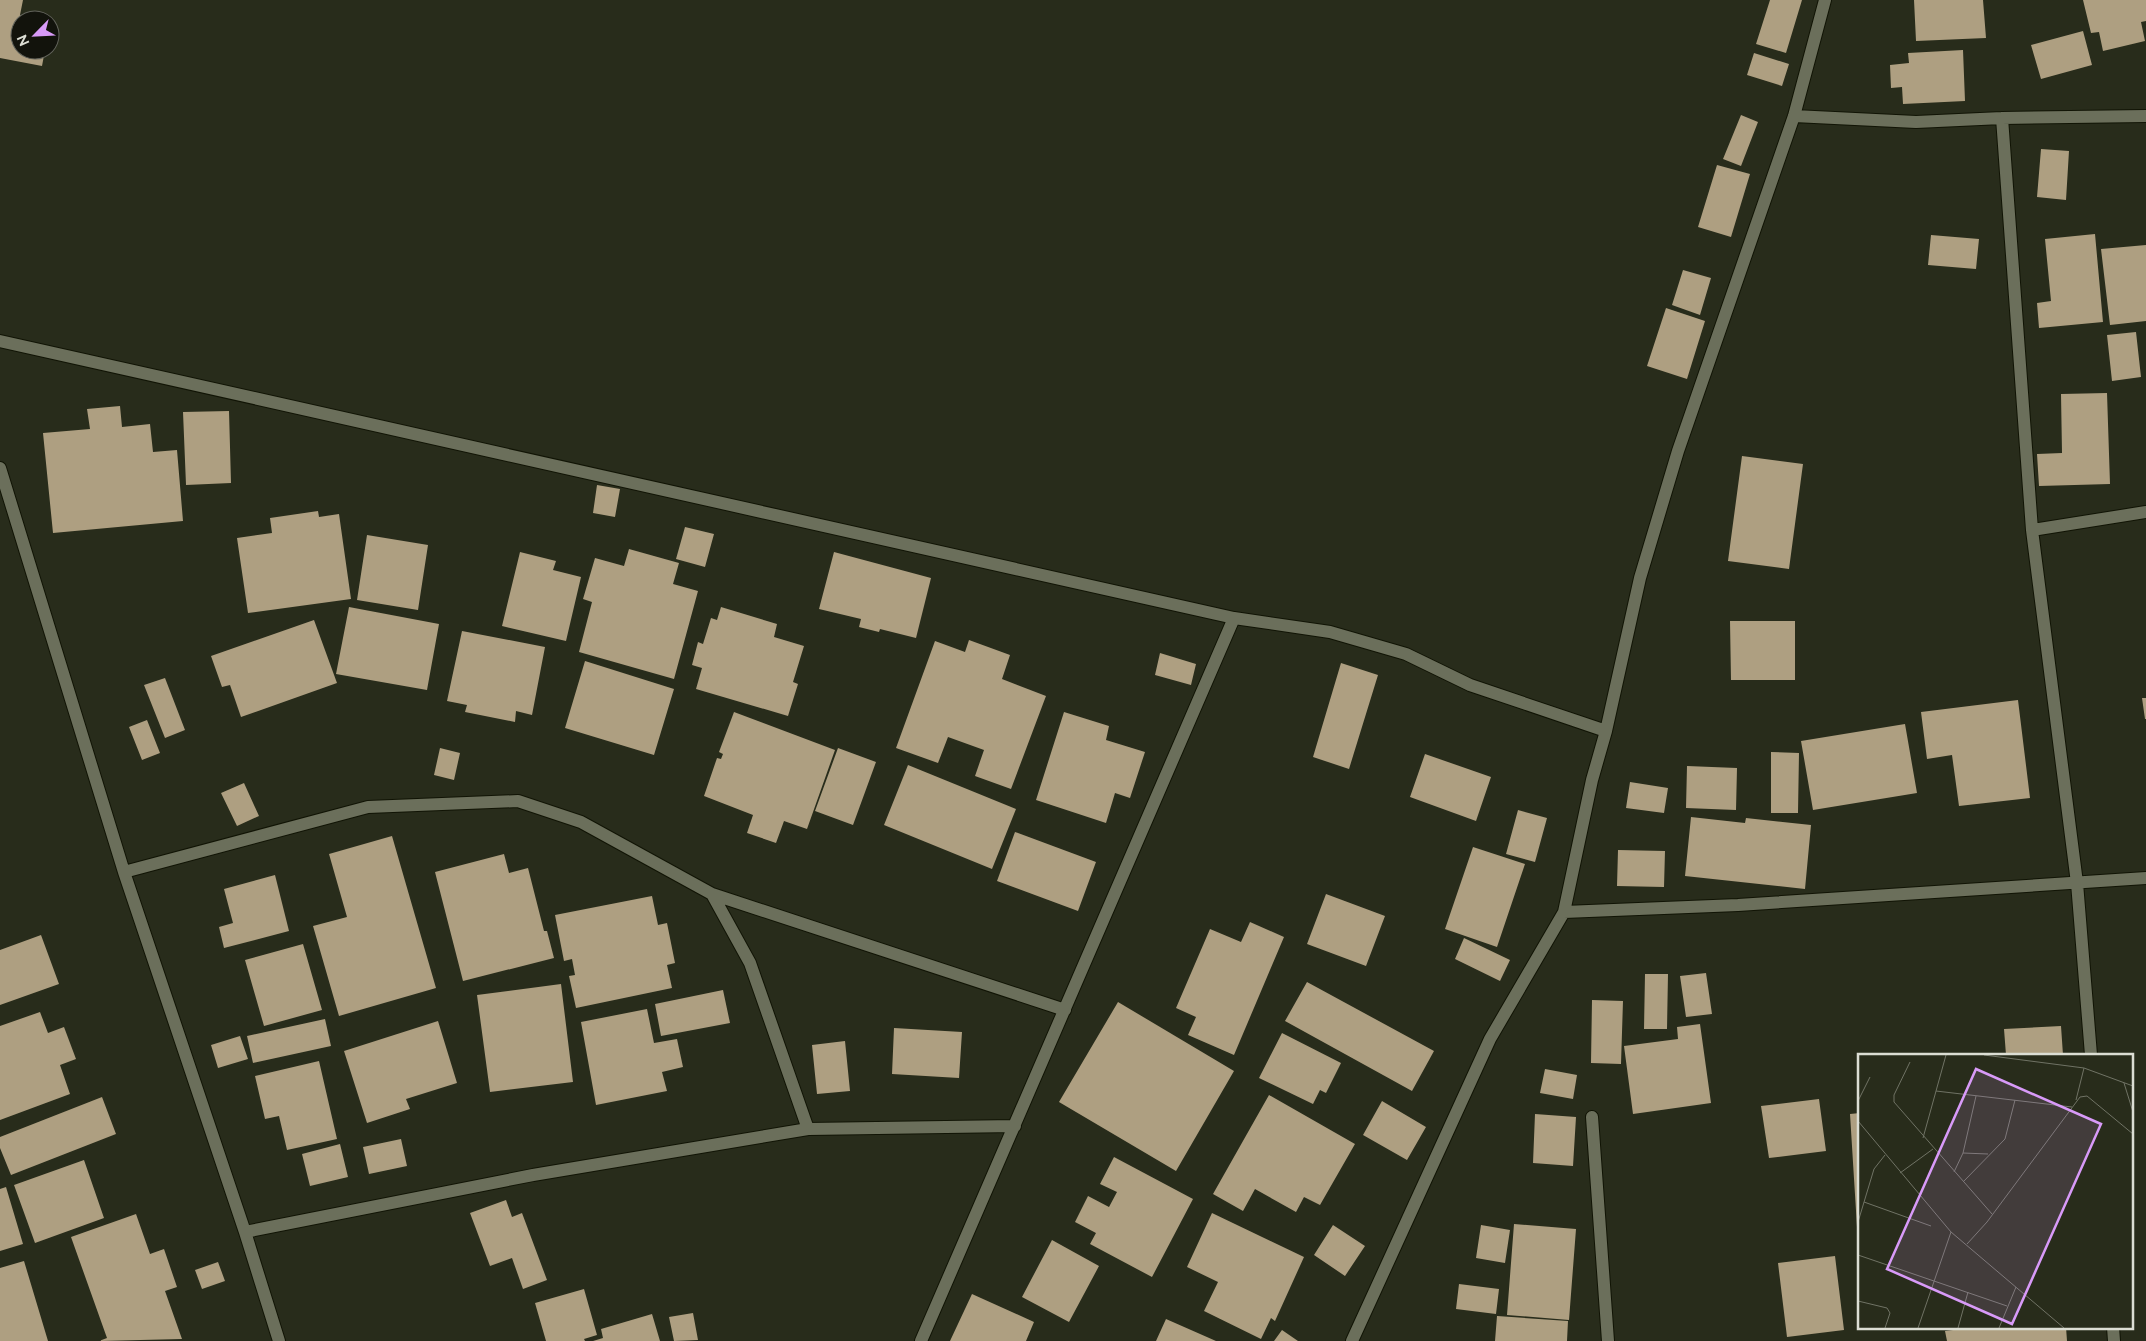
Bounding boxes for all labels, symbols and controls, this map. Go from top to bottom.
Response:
north arrow [10,10,60,60]
text: N [14,32,33,48]
inset map [1858,1054,2134,1328]

